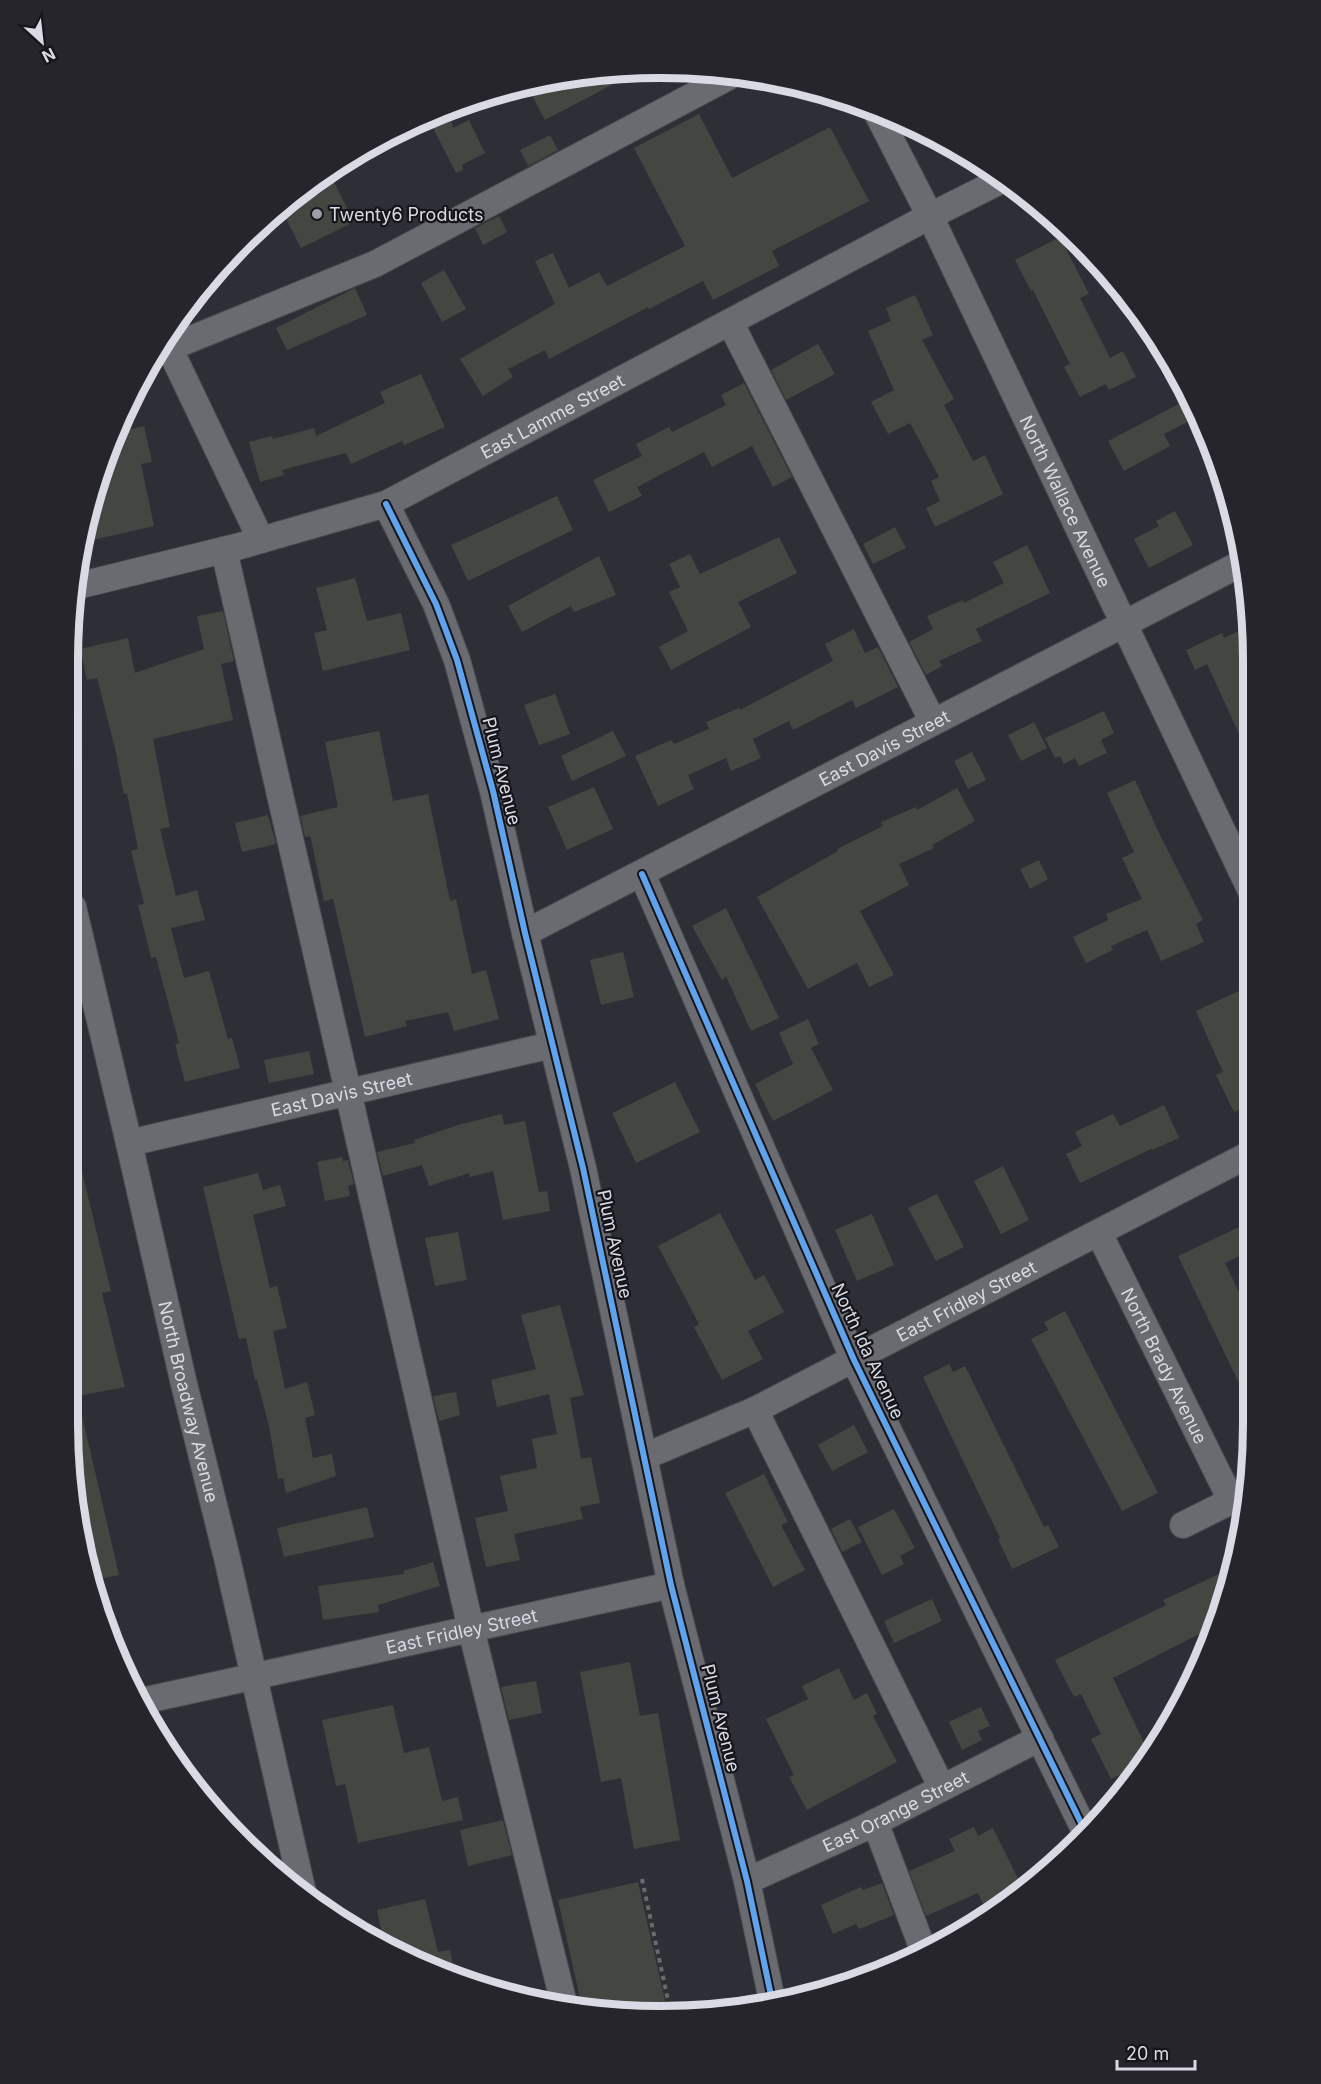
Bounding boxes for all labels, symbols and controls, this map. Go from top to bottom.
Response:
north arrow [12,12,72,72]
text: N [39,44,59,67]
place label: Twenty6 Products [329,204,484,225]
marker: Twenty6 Products [310,207,324,221]
street label: East Lamme Street [477,369,628,463]
street label: North Wallace Avenue [1016,412,1116,591]
street label: East Davis Street [815,705,953,790]
street label: Plum Avenue [478,715,526,827]
street label: East Davis Street [269,1067,414,1120]
street label: Plum Avenue [593,1188,637,1300]
street label: East Fridley Street [893,1256,1040,1346]
street label: North Ida Avenue [827,1280,909,1422]
street label: North Brady Avenue [1117,1284,1212,1447]
street label: North Broadway Avenue [155,1299,223,1504]
street label: East Fridley Street [384,1604,539,1658]
street label: Plum Avenue [697,1662,745,1774]
street label: East Orange Street [819,1766,972,1856]
scale bar [1117,2033,1195,2071]
text: 20 m [1126,2043,1169,2064]

